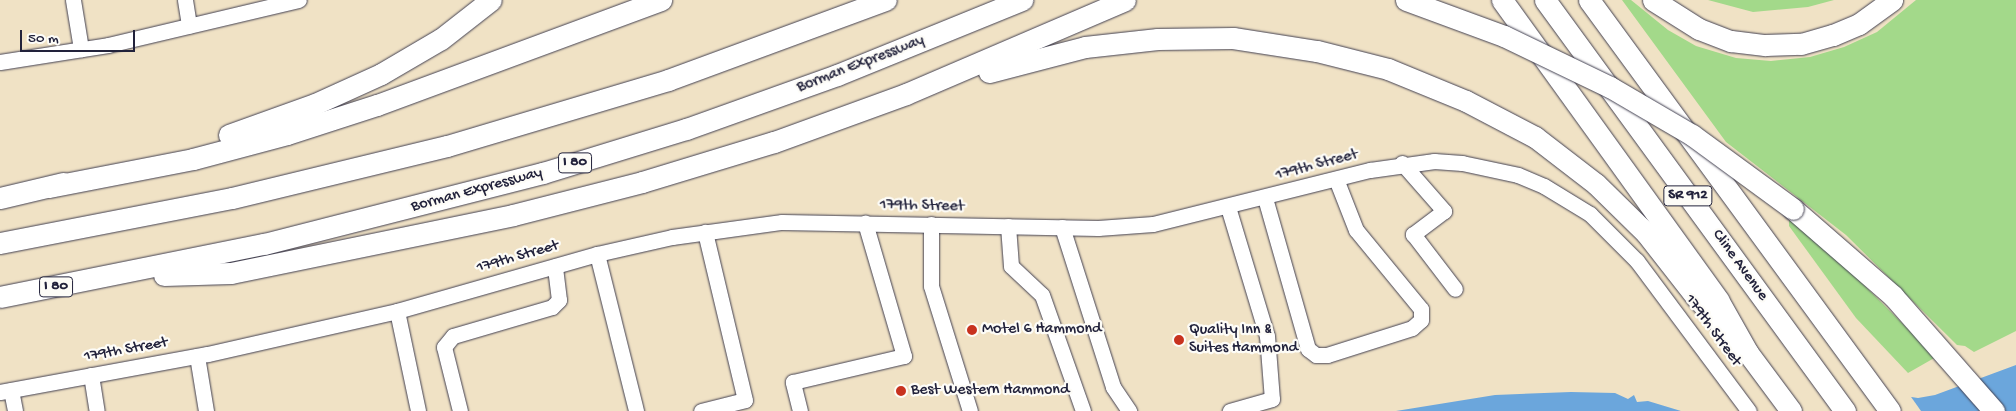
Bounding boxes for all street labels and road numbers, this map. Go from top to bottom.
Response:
street label: Borman Expressway [795,32,927,98]
street label: 179th Street [1274,146,1360,186]
road number: I 80 [558,150,592,176]
street label: Borman Expressway [409,164,545,218]
road number: SR 912 [1663,184,1713,208]
street label: 179th Street [880,197,964,217]
street label: Cline Avenue [1707,227,1771,305]
street label: 179th Street [475,237,561,279]
road number: I 80 [38,274,74,300]
street label: 179th Street [1679,291,1745,371]
street label: 179th Street [83,334,169,368]

